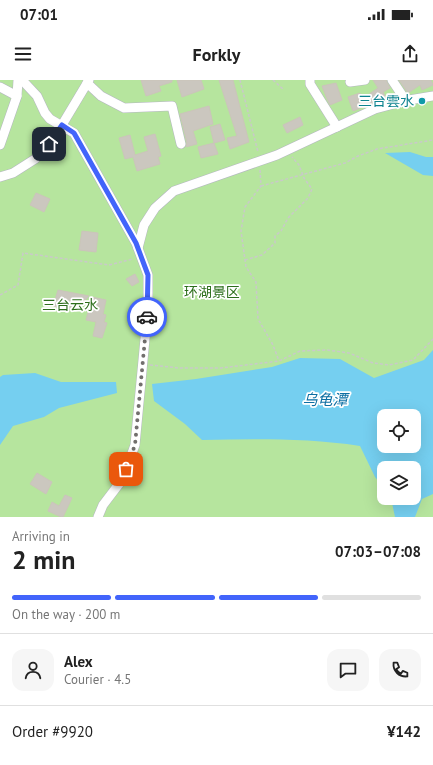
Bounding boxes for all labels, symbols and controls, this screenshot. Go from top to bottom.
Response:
text: 07:01 [20,5,58,24]
icon: menu [12,43,34,65]
text: Forkly [193,43,240,66]
icon: share [399,43,421,65]
place label: 三台雲水 [358,92,414,110]
marker: 三台雲水 [417,96,427,106]
pin [32,127,66,161]
icon: home [38,133,60,155]
park label: 环湖景区 [184,283,240,301]
park label: 三台云水 [42,296,98,314]
courier [127,297,167,337]
icon: car [136,306,158,328]
water label: 乌龟潭 [302,390,350,409]
map controls [377,409,421,505]
button: locate [377,409,421,453]
pin [109,452,143,486]
icon: bag [115,458,137,480]
button: layers [377,461,421,505]
text: Arriving in [12,528,70,545]
text: 07:03–07:08 [335,542,421,561]
text: 2 min [12,543,75,576]
text: On the way · 200 m [12,606,120,623]
button: person [12,649,54,691]
button: chat [327,649,369,691]
button: phone [379,649,421,691]
text: Alex [64,652,93,671]
text: Courier · 4.5 [64,671,131,688]
text: Order #9920 [12,722,93,741]
text: ¥142 [387,722,421,741]

